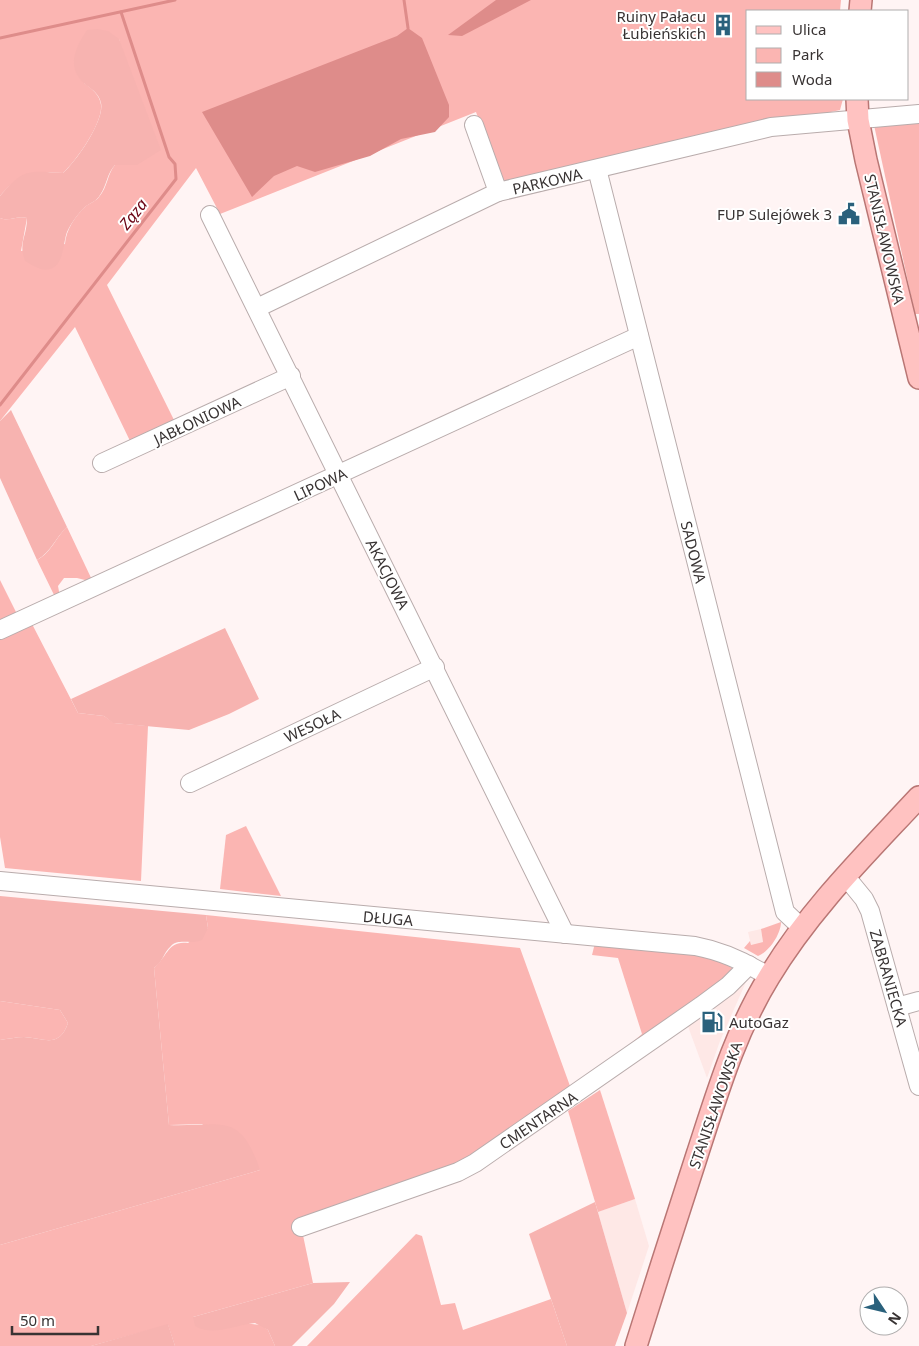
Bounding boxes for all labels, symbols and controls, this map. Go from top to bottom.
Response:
place label: Ruiny Pałacu Łubieńskich [616,6,706,43]
legend [746,10,909,100]
building icon: Ruiny Pałacu Łubieńskich [710,12,736,38]
text: Ulica [792,19,826,39]
text: Park [792,44,824,64]
text: Woda [792,69,832,89]
street label: PARKOWA [510,163,584,199]
street label: STANISŁAWOWSKA [860,172,910,306]
water label: Ząza [113,194,152,235]
public building icon: FUP Sulejówek 3 [836,201,862,227]
place label: FUP Sulejówek 3 [717,204,832,224]
street label: JABŁONIOWA [148,391,244,450]
street label: LIPOWA [290,463,350,505]
street label: SADOWA [677,519,711,586]
street label: AKACJOWA [362,535,414,613]
street label: WESOŁA [281,703,344,747]
street label: DŁUGA [362,906,414,930]
street label: ZABRANIECKA [866,927,913,1029]
fuel station icon: AutoGaz [699,1009,725,1035]
place label: AutoGaz [729,1012,789,1032]
street label: STANISŁAWOWSKA [684,1038,746,1171]
street label: CMENTARNA [495,1086,581,1153]
north arrow [859,1286,909,1336]
scale bar [12,1304,99,1336]
text: N [884,1309,906,1329]
text: 50 m [20,1310,55,1330]

